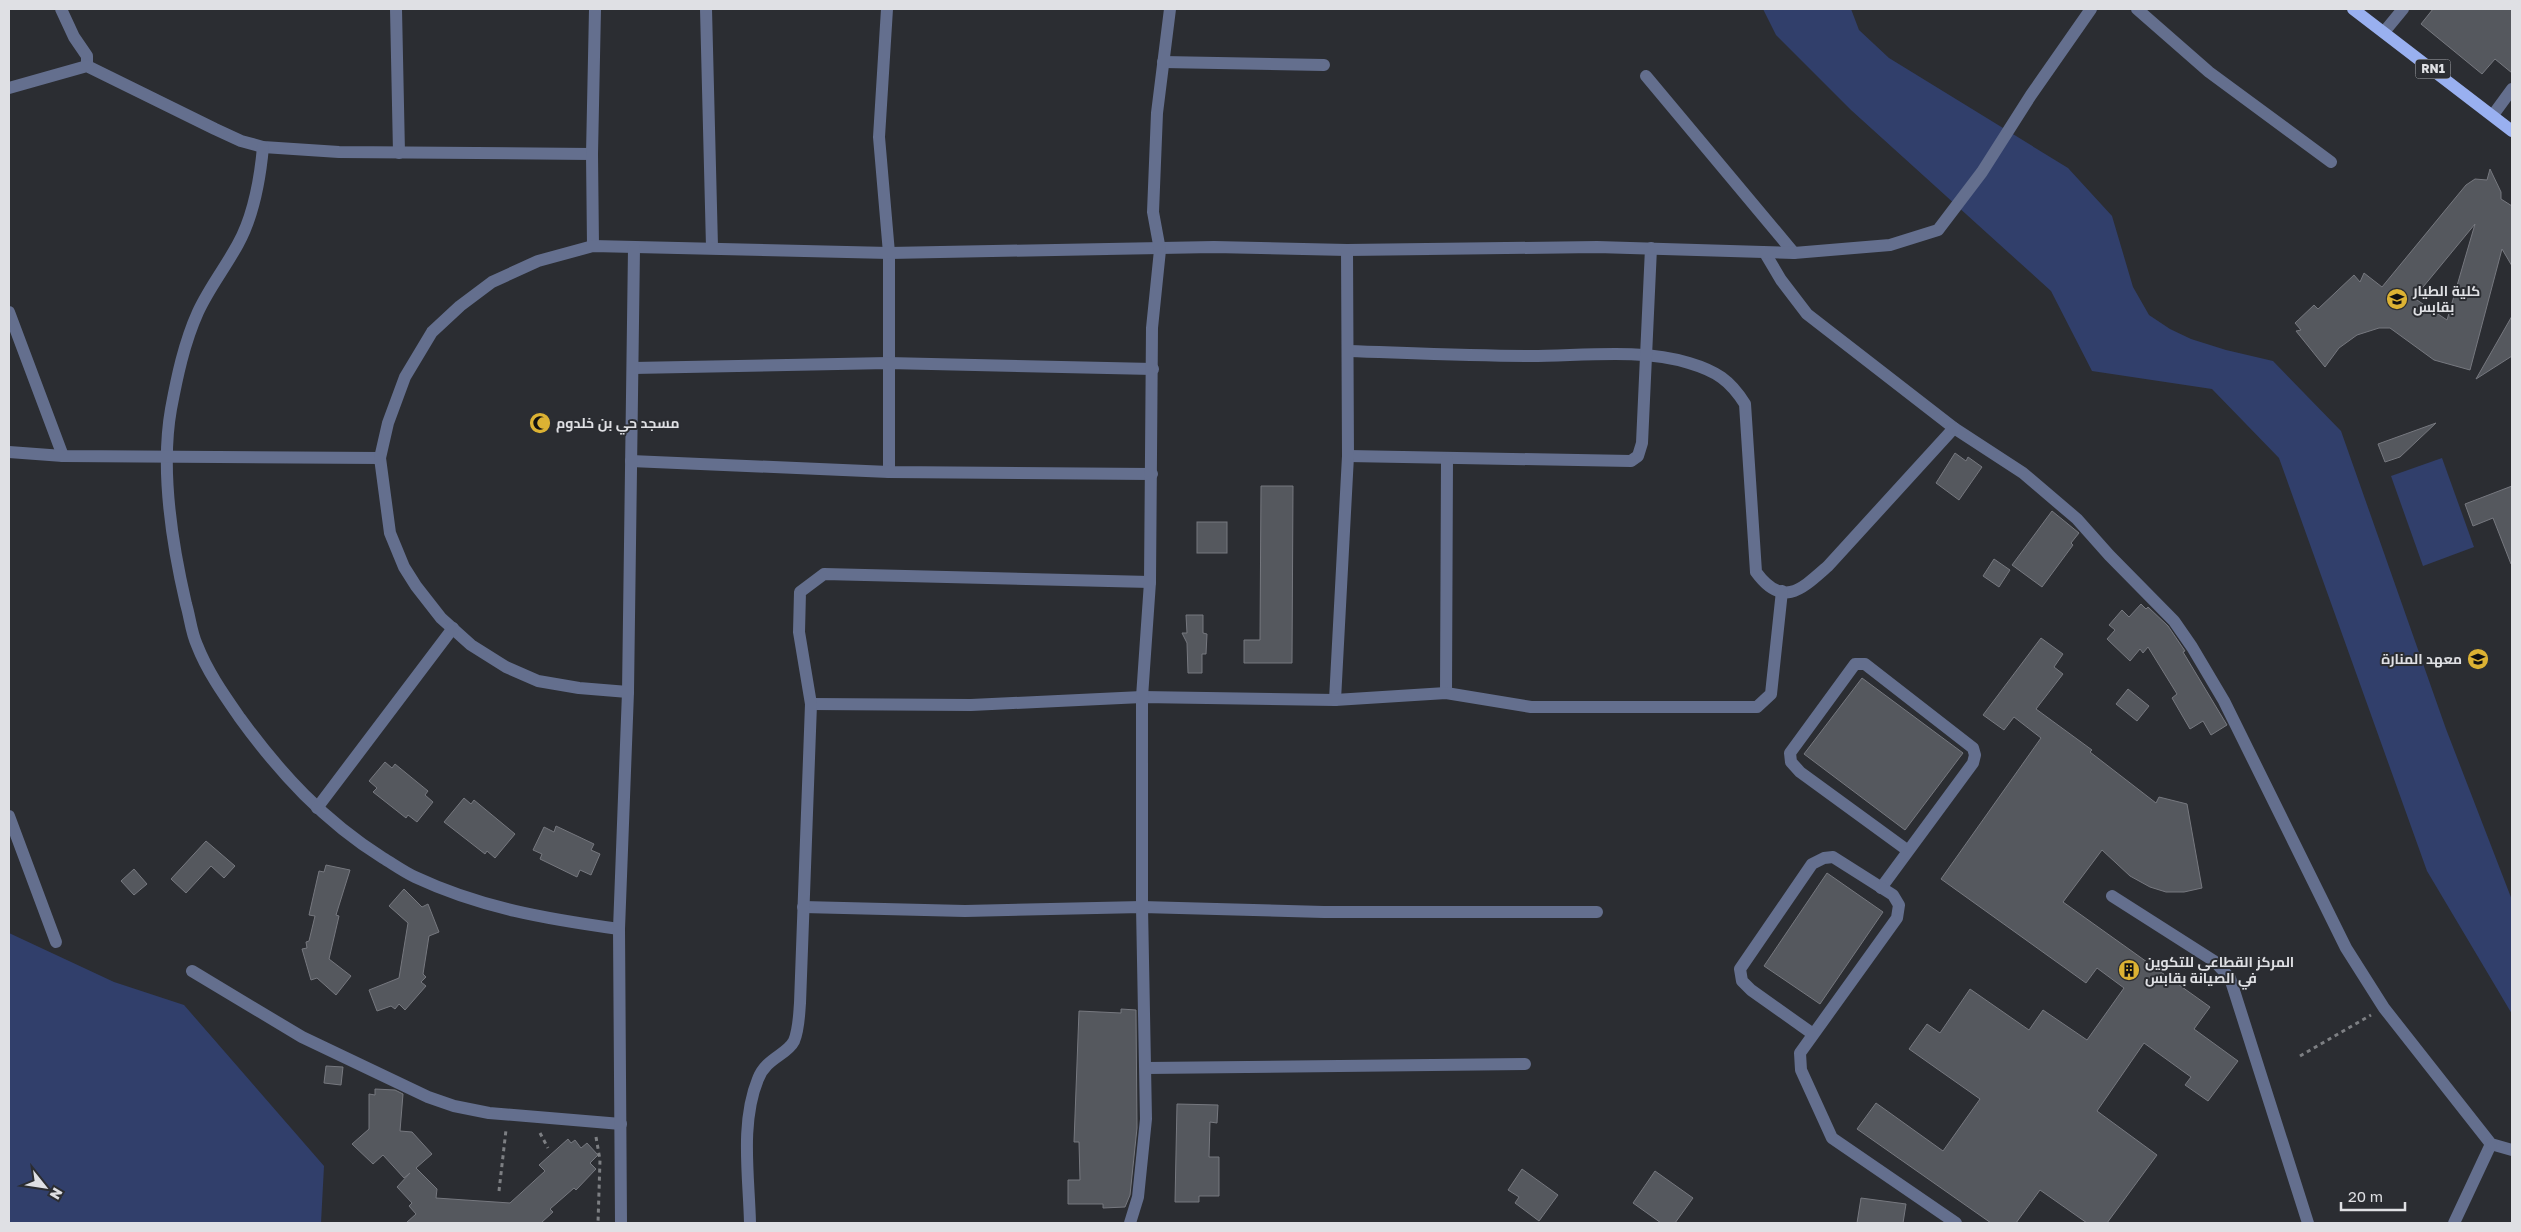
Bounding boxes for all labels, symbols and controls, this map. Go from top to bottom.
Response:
road number: RN1 [2416,60,2450,78]
place label: كلية الطيار بقابس [2412,282,2480,316]
school or university icon: كلية الطيار بقابس [2385,287,2409,311]
mosque icon: مسجد حي بن خلدوم [528,411,552,435]
place label: مسجد حي بن خلدوم [556,414,679,435]
school or university icon: معهد المنارة [2466,647,2490,671]
place label: معهد المنارة [2381,650,2462,668]
place label: المركز القطاعى للتكوين في الصيانة بقابس [2145,953,2294,990]
building icon: المركز القطاعى للتكوين في الصيانة بقابس [2117,958,2141,982]
north arrow [20,1162,70,1212]
scale bar [2341,1180,2405,1212]
text: N [47,1185,67,1203]
text: 20 m [2348,1187,2383,1205]

